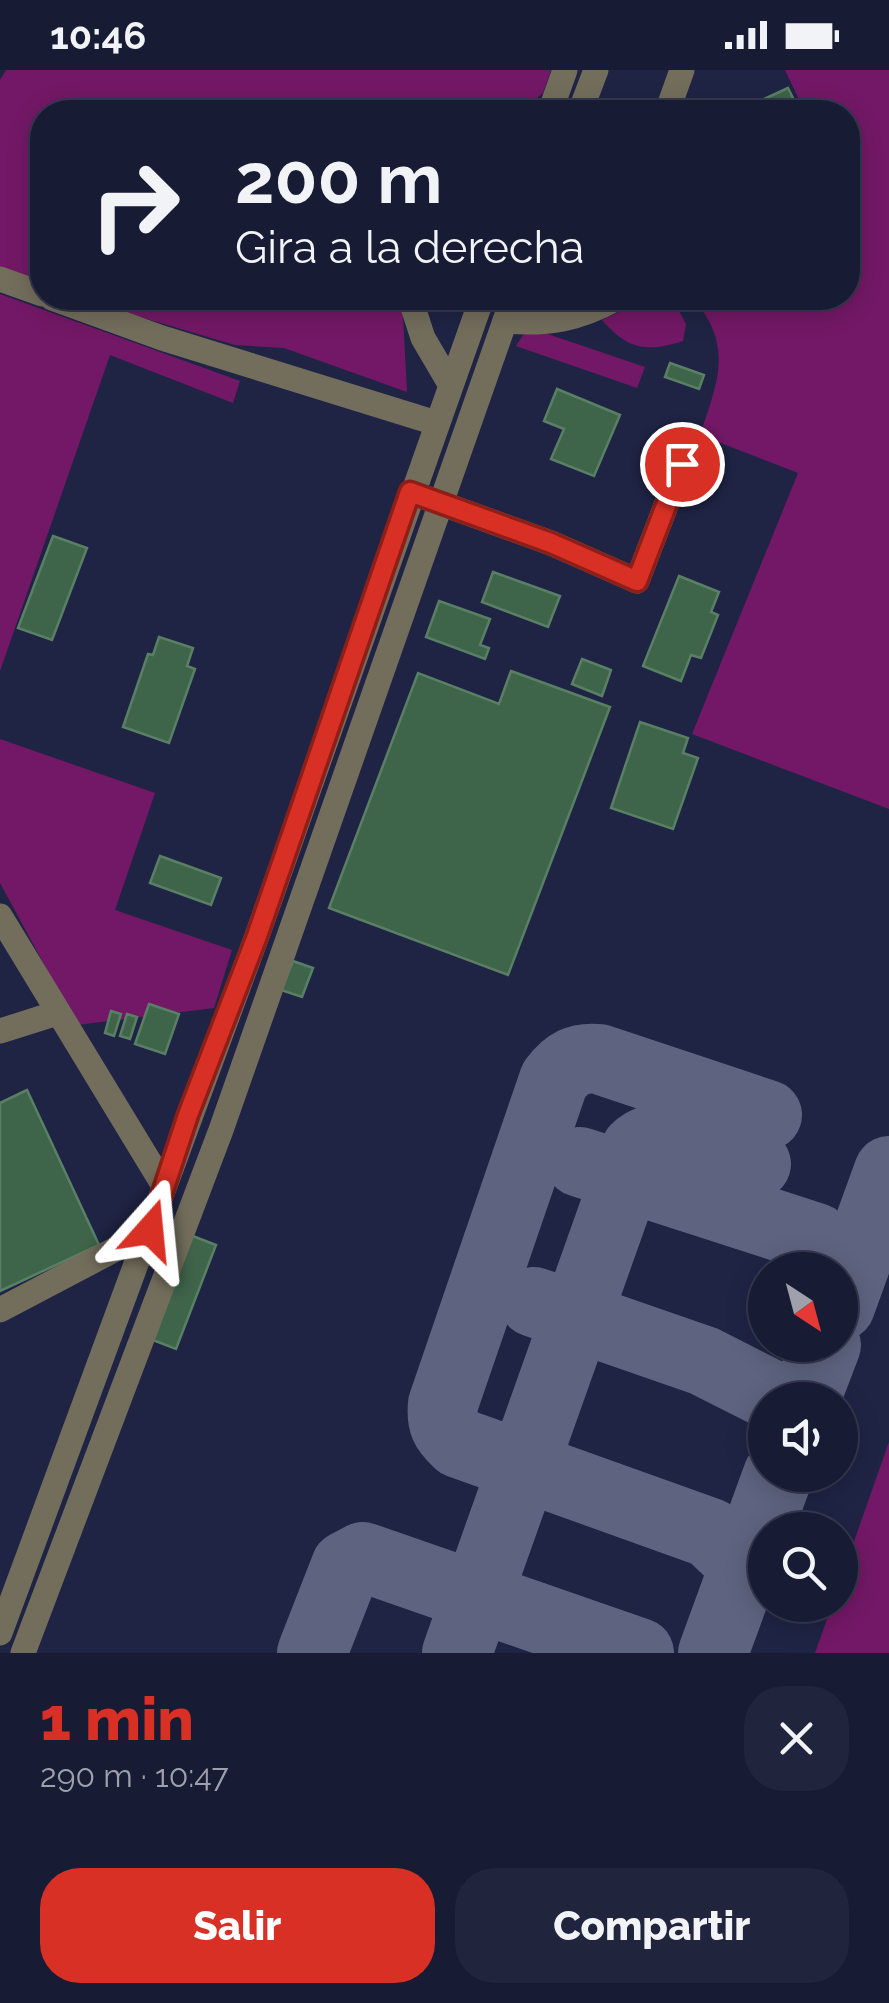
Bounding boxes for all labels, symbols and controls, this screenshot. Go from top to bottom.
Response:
text: 10:46 [50,13,146,58]
text: 200 m [235,137,442,219]
icon: right [70,140,200,270]
text: Gira a la derecha [235,221,584,274]
pin [640,422,725,507]
icon: arrive [655,437,710,492]
position arrow [98,1178,202,1282]
north arrow [748,1252,858,1362]
map controls [748,1252,858,1622]
button: sound [748,1382,858,1492]
button: search [748,1512,858,1622]
text: 1 min [40,1684,194,1754]
button: close [744,1686,849,1791]
text: 290 m · 10:47 [40,1757,229,1794]
button: Salir [40,1868,435,1983]
button: Compartir [455,1868,849,1983]

